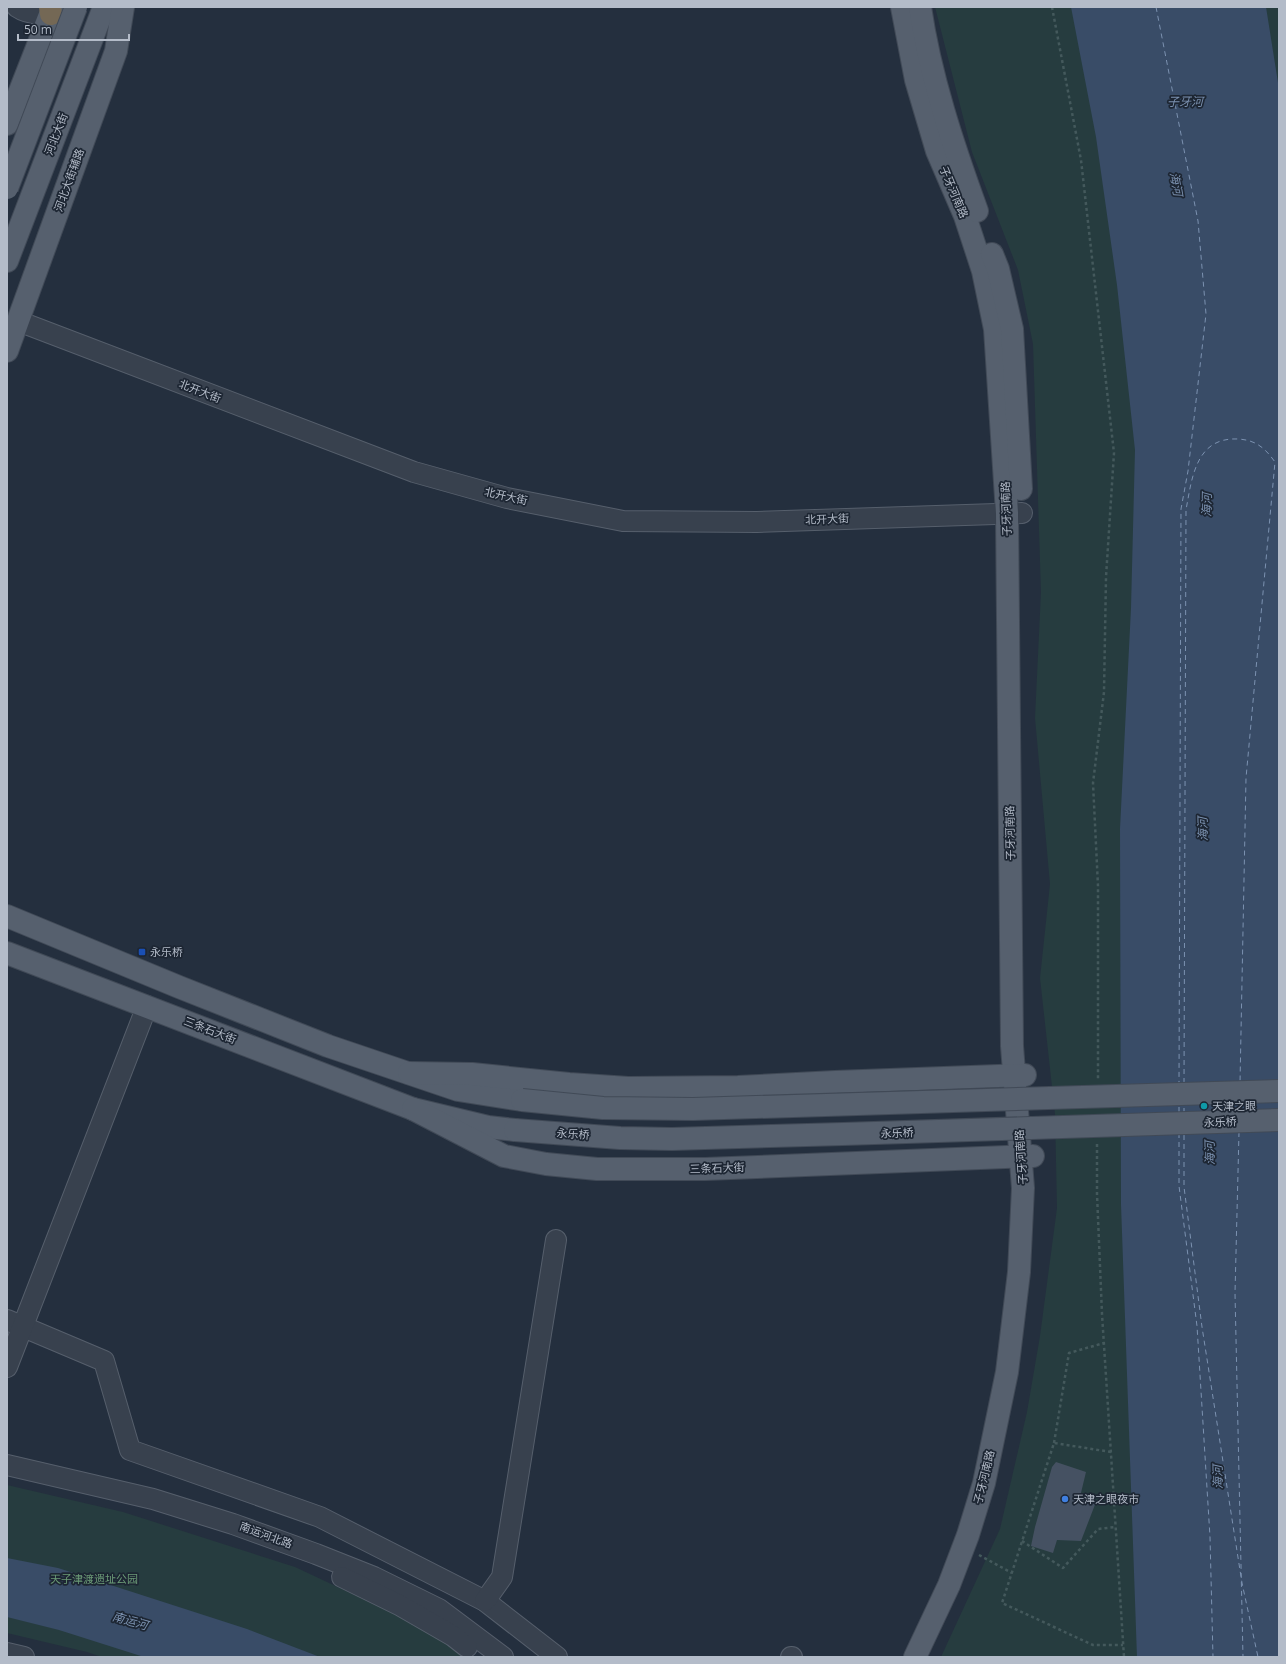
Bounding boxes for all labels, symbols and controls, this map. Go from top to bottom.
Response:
scale bar [18,16,129,42]
text: 50 m [24,21,52,38]
water label: 子牙河 [1167,93,1205,110]
street label: 河北大街 [41,111,70,157]
street label: 河北大街辅路 [50,146,87,213]
street label: 子牙河南路 [937,164,972,220]
water label: 海河 [1166,171,1187,199]
street label: 北开大街 [177,376,223,405]
street label: 子牙河南路 [997,481,1014,537]
street label: 北开大街 [483,483,529,508]
water label: 海河 [1198,491,1215,517]
street label: 北开大街 [805,510,849,527]
street label: 子牙河南路 [1002,805,1017,861]
water label: 海河 [1194,815,1211,841]
place label: 永乐桥 [150,944,183,959]
marker: 永乐桥 [137,947,147,957]
street label: 三条石大街 [182,1013,239,1046]
place label: 天津之眼 [1212,1098,1256,1113]
marker: 天津之眼 [1199,1101,1209,1111]
street label: 永乐桥 [1203,1113,1237,1130]
street label: 永乐桥 [880,1124,914,1141]
street label: 永乐桥 [556,1125,590,1142]
street label: 子牙河南路 [1011,1129,1030,1185]
water label: 海河 [1201,1139,1218,1165]
street label: 三条石大街 [689,1159,745,1176]
street label: 子牙河南路 [970,1448,997,1505]
water label: 海河 [1209,1463,1226,1489]
place label: 天津之眼夜市 [1073,1491,1139,1506]
marker: 天津之眼夜市 [1060,1494,1070,1504]
street label: 南运河北路 [238,1518,295,1551]
park label: 天子津渡遗址公园 [50,1571,138,1586]
water label: 南运河 [110,1607,152,1634]

